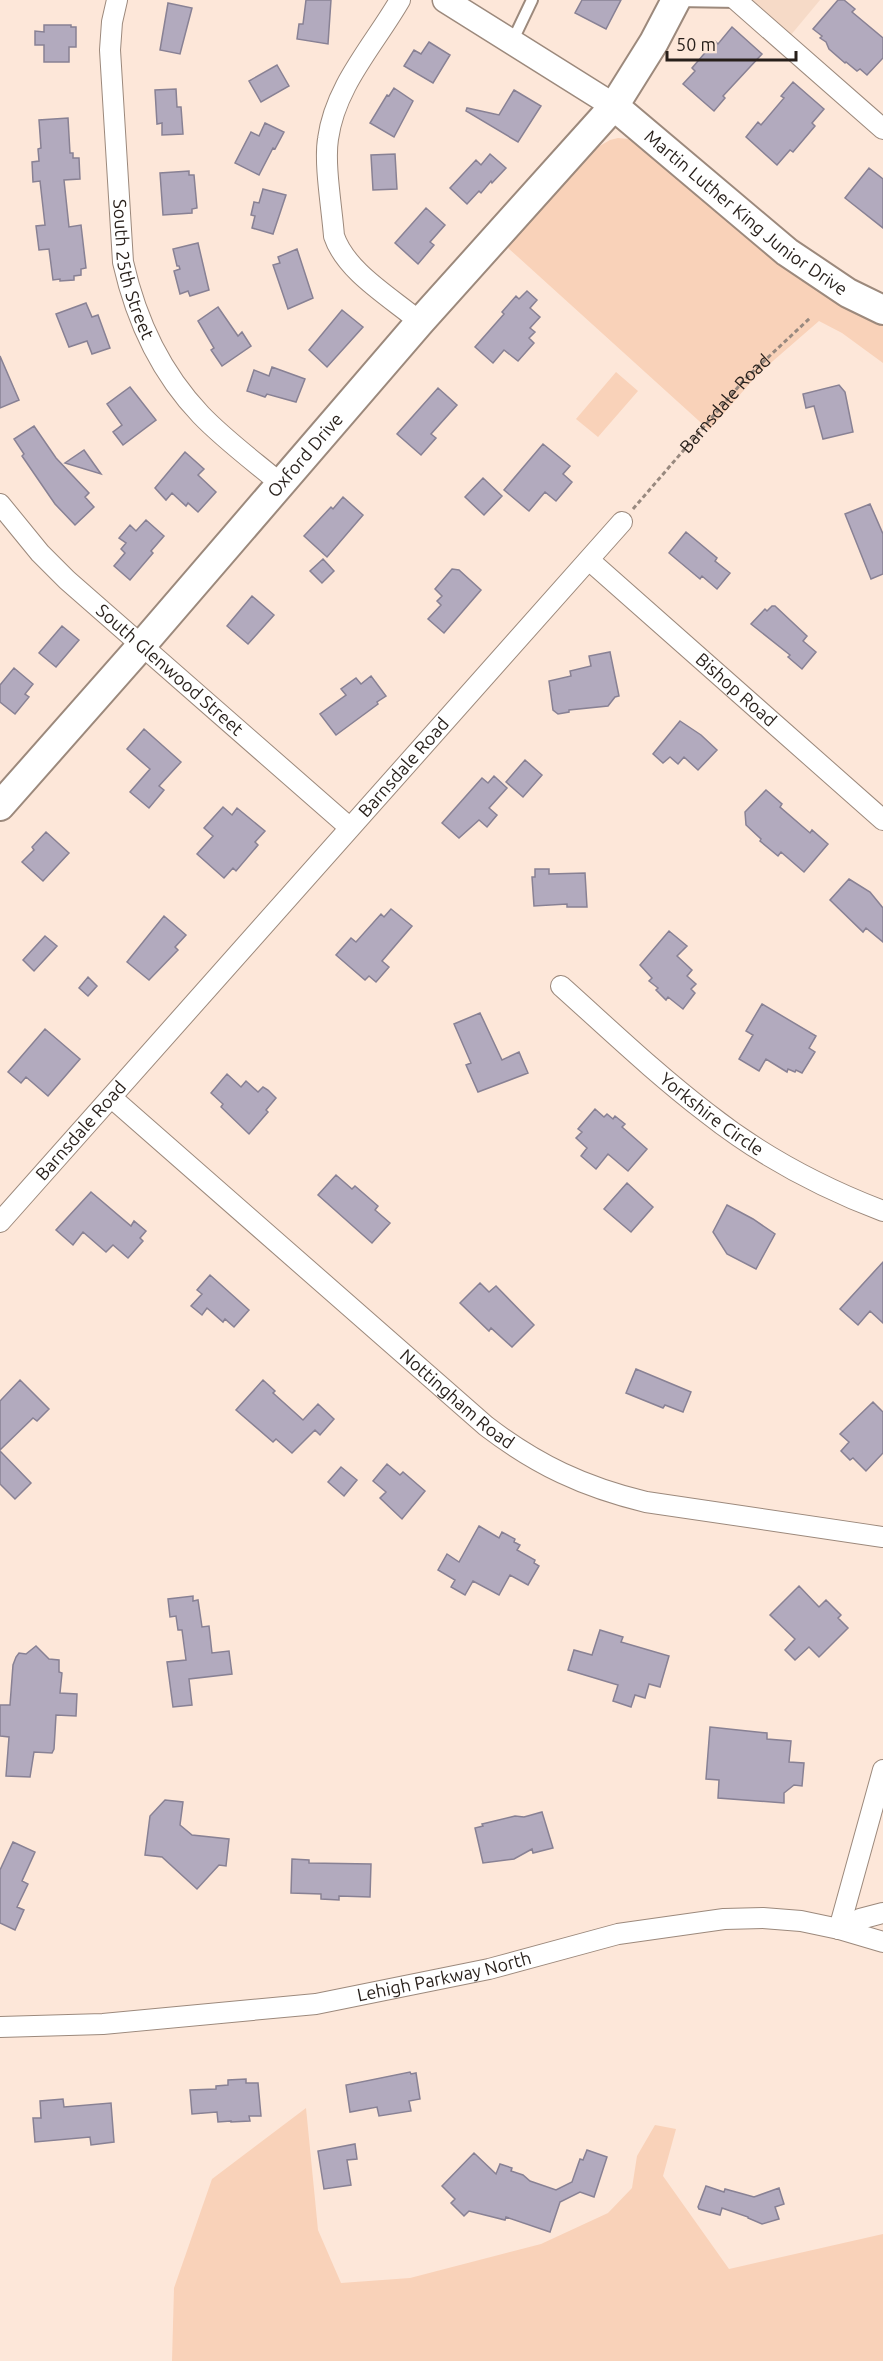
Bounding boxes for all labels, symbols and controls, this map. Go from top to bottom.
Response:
scale bar [667,24,796,62]
text: 50 m [676,34,716,54]
street label: Martin Luther King Junior Drive [641,125,852,299]
street label: South 25th Street [110,199,159,342]
street label: Barnsdale Road [675,350,774,456]
street label: Oxford Drive [263,408,346,501]
street label: South Glenwood Street [93,600,248,739]
street label: Bishop Road [692,648,781,730]
street label: Barnsdale Road [354,713,452,820]
street label: Yorkshire Circle [656,1068,768,1159]
street label: Barnsdale Road [31,1077,130,1184]
street label: Nottingham Road [397,1344,518,1452]
street label: Lehigh Parkway North [355,1947,533,2004]

